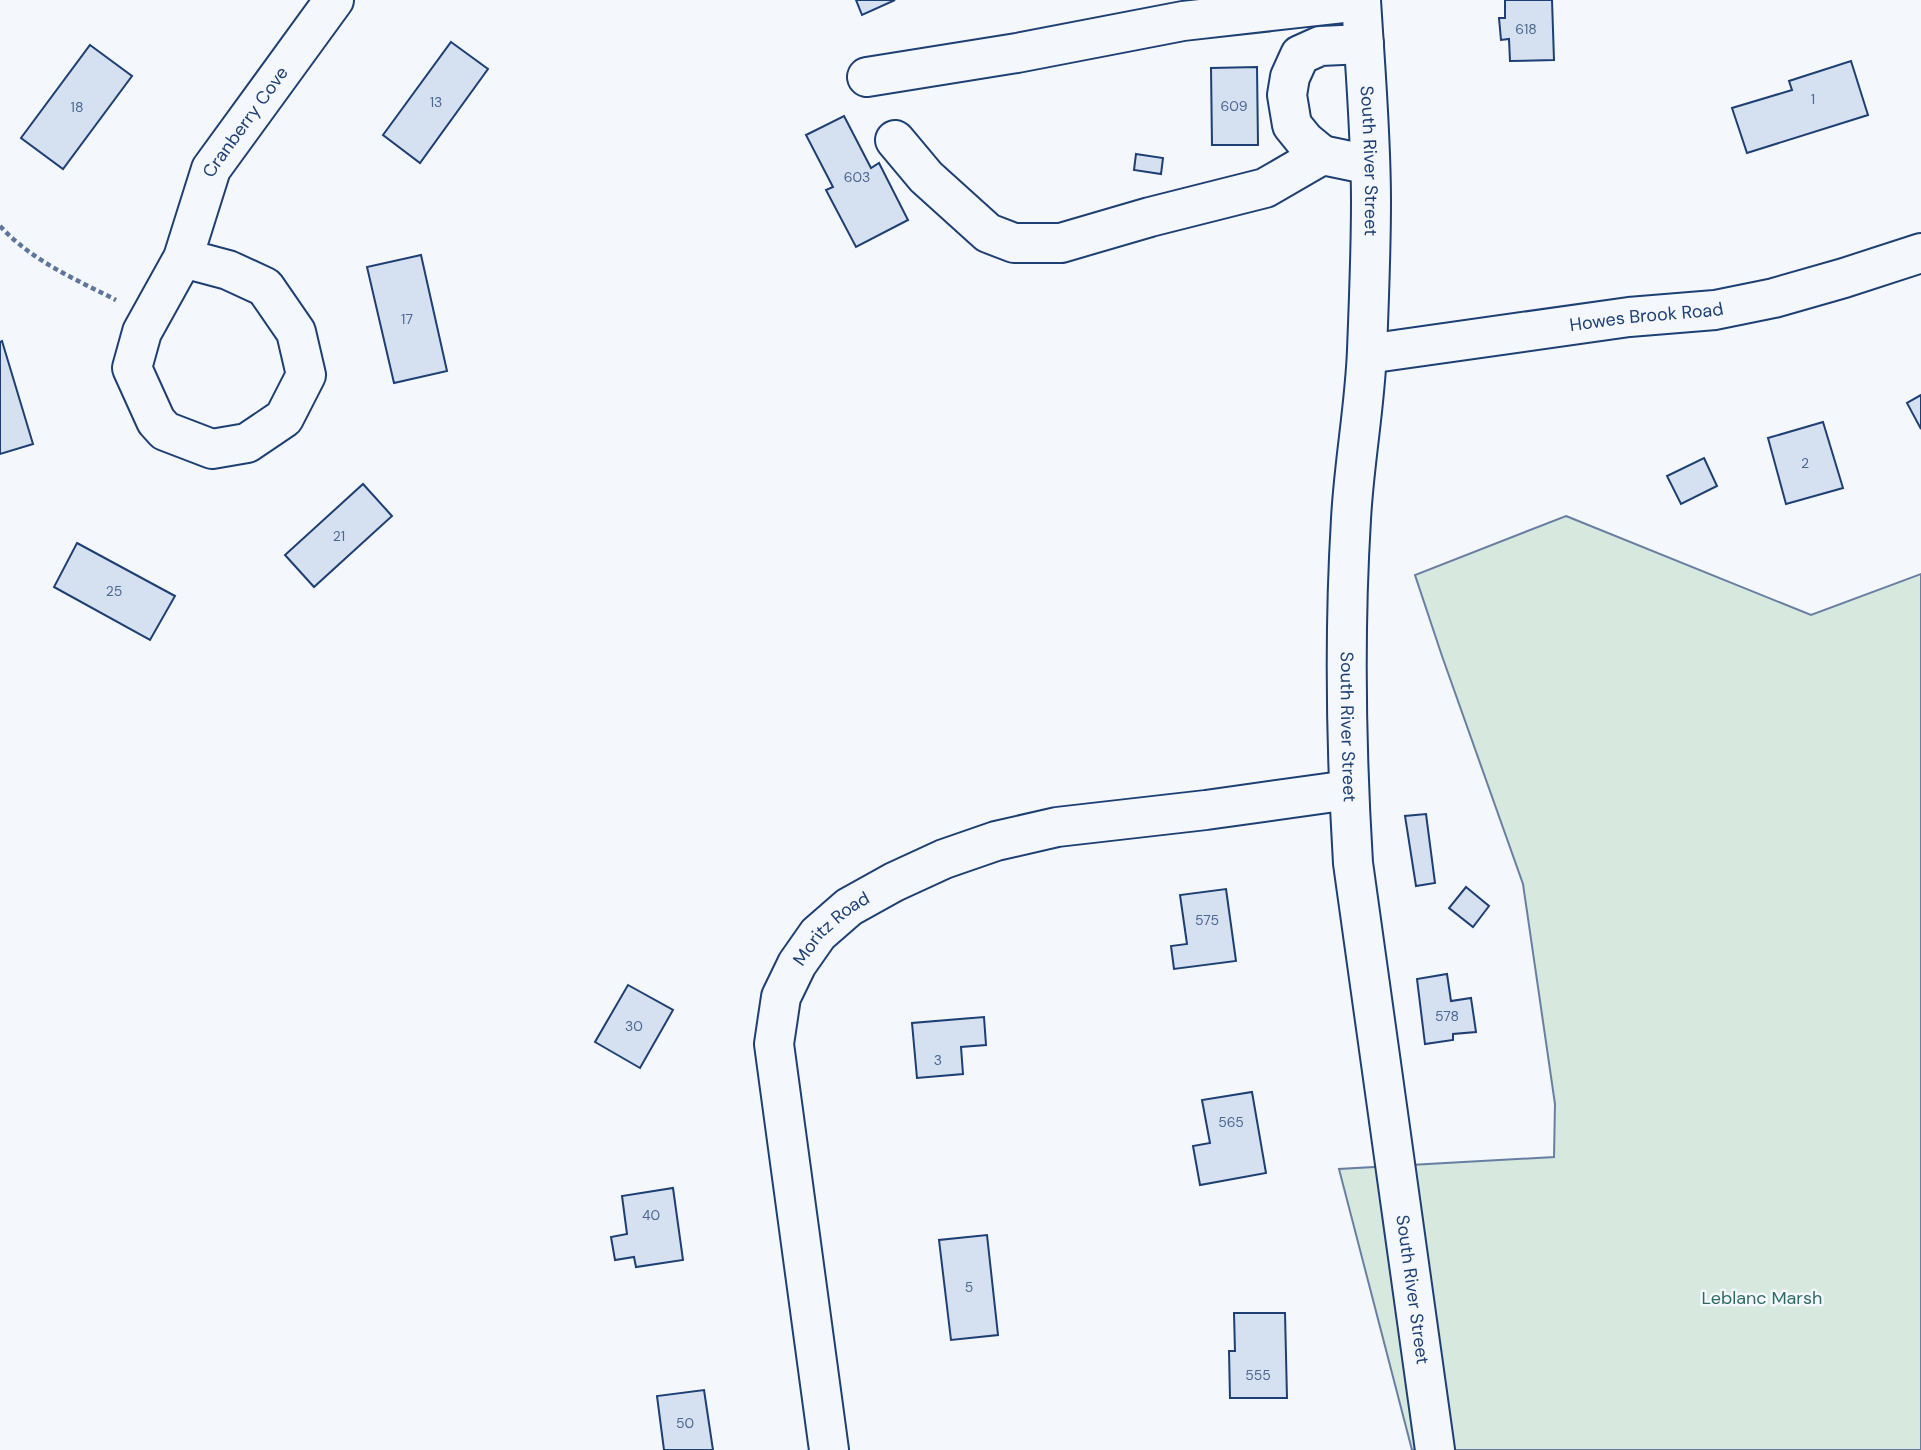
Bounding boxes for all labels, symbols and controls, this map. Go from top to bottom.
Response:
house number: 618 [1515,20,1537,38]
street label: Cranberry Cove [197,62,294,180]
street label: South River Street [1355,85,1383,236]
house number: 1 [1811,90,1815,108]
house number: 13 [430,93,442,111]
house number: 609 [1220,97,1248,115]
house number: 18 [71,98,83,116]
house number: 603 [844,168,870,186]
street label: Howes Brook Road [1568,297,1726,337]
house number: 17 [401,310,413,328]
house number: 2 [1801,454,1809,472]
house number: 21 [333,527,345,545]
house number: 25 [106,582,122,600]
street label: South River Street [1335,651,1362,802]
street label: Moritz Road [788,886,874,970]
house number: 575 [1195,911,1219,929]
house number: 578 [1435,1007,1459,1025]
house number: 30 [625,1017,643,1035]
house number: 3 [934,1051,942,1069]
house number: 565 [1218,1113,1244,1131]
house number: 40 [642,1206,660,1224]
street label: South River Street [1390,1213,1435,1366]
house number: 5 [965,1278,973,1296]
park label: Leblanc Marsh [1702,1286,1822,1310]
house number: 555 [1245,1366,1271,1384]
house number: 50 [676,1414,694,1432]

